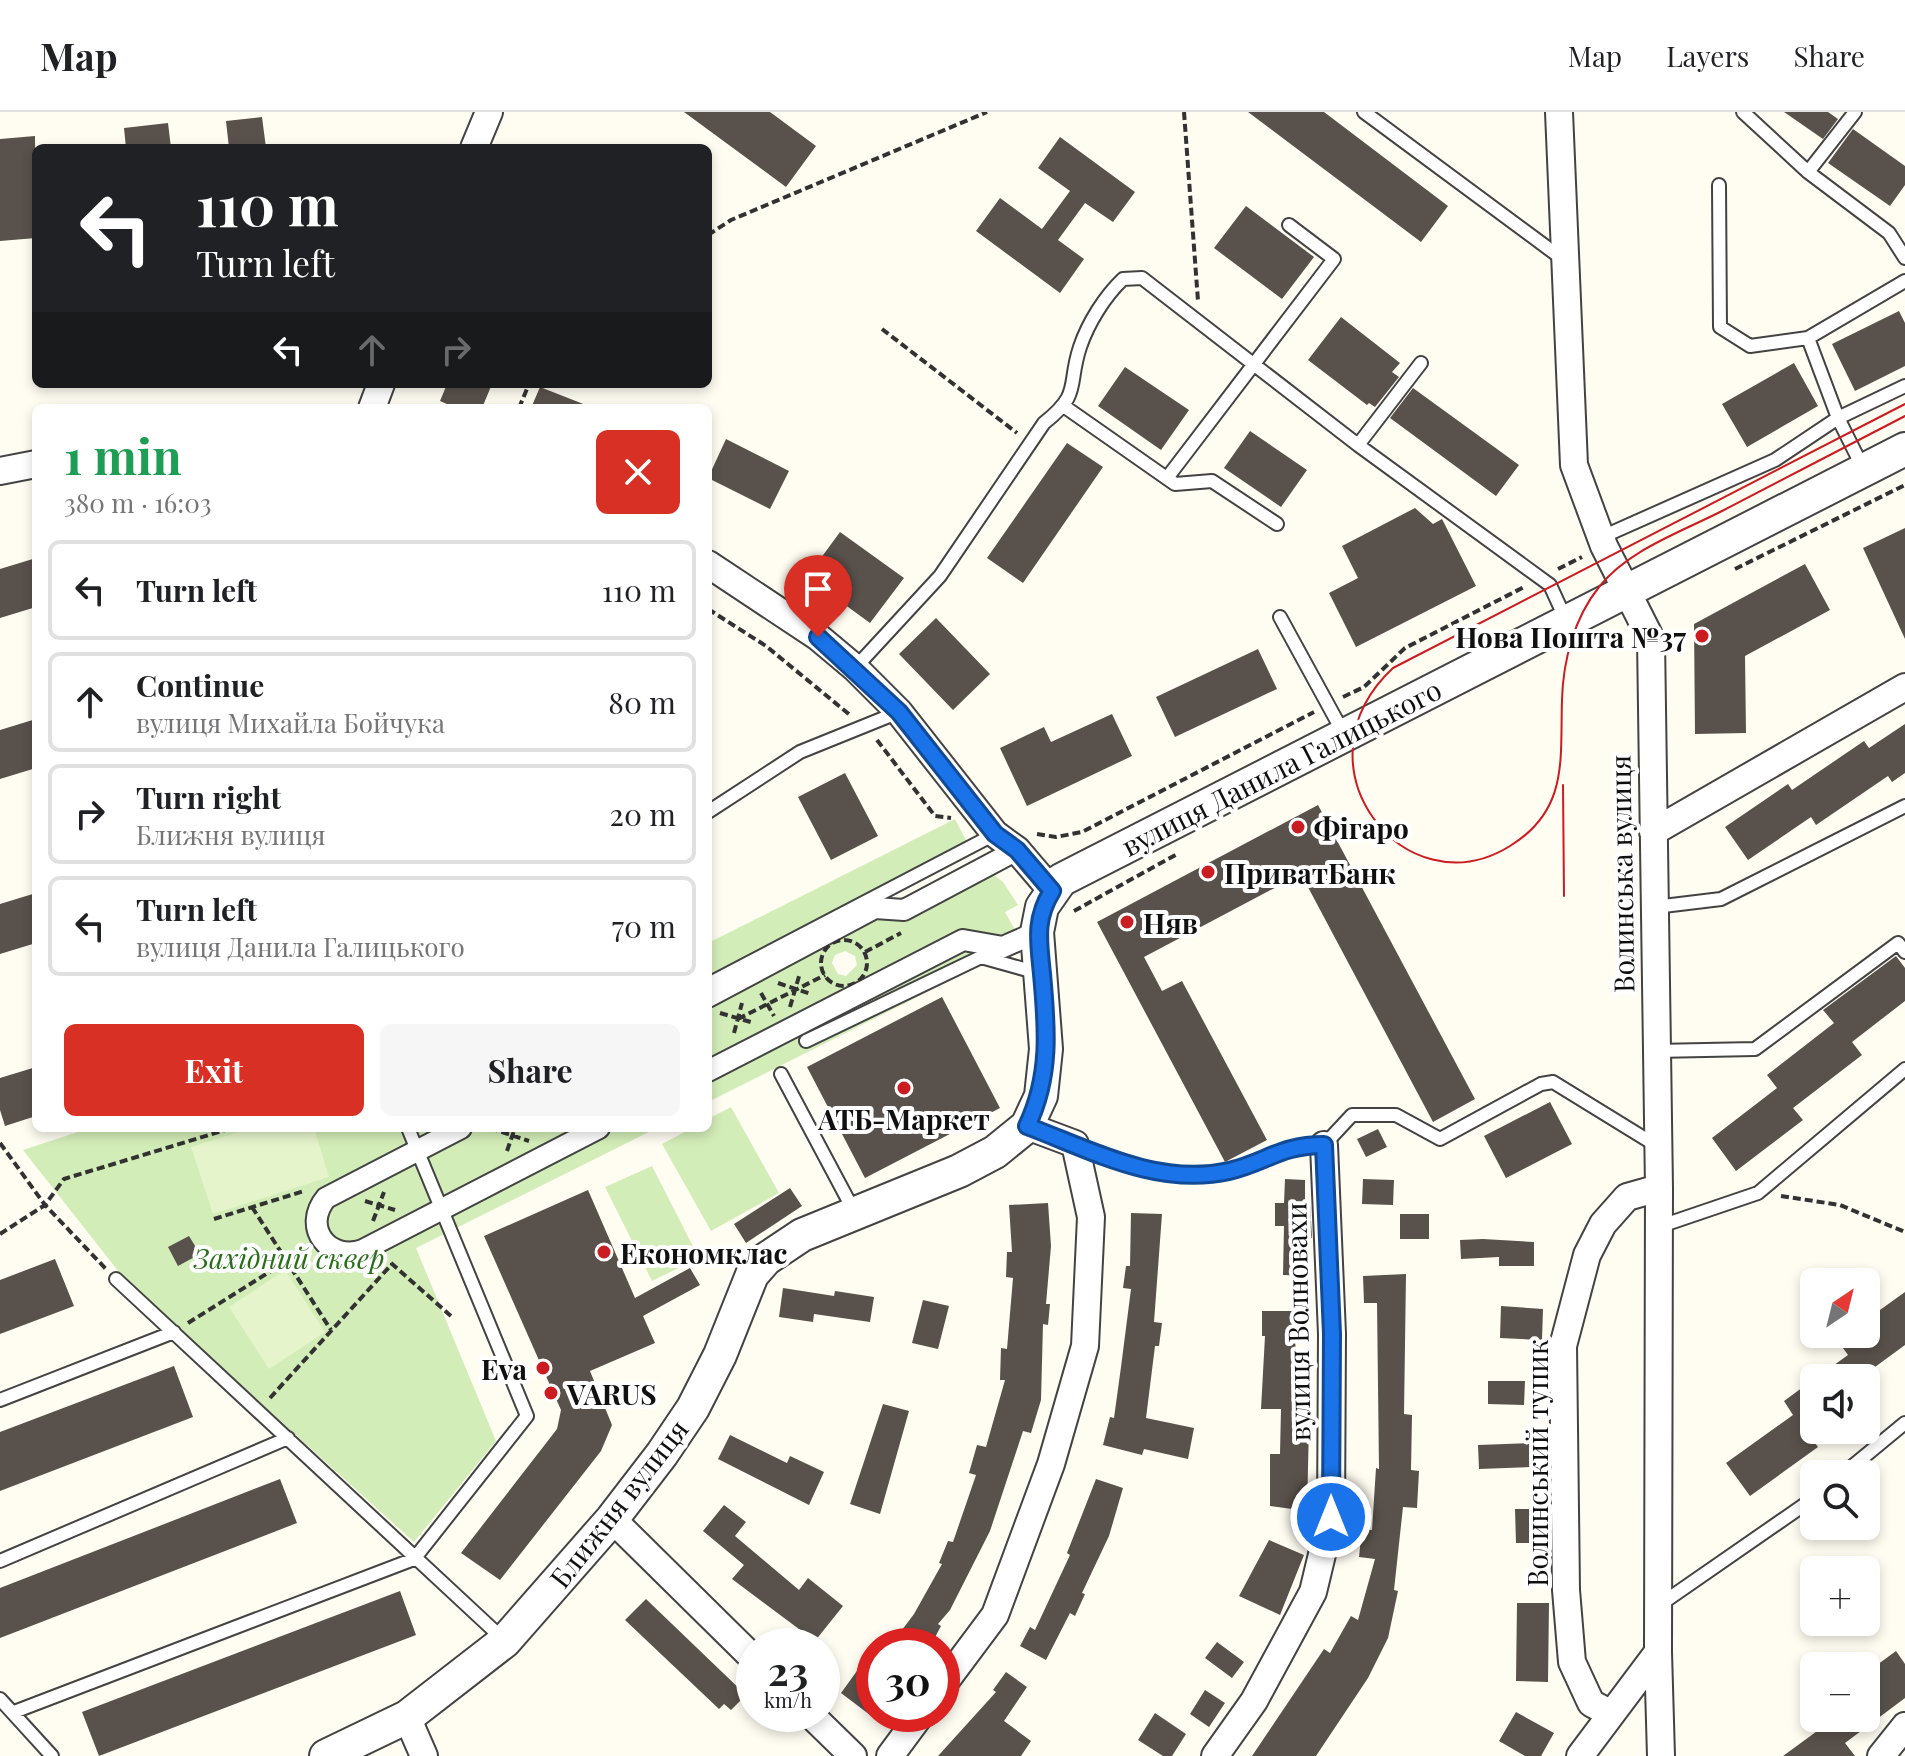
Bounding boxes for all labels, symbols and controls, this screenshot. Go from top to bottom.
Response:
text: Map [40,30,117,81]
text: Map [1568,37,1622,74]
text: Layers [1666,37,1749,74]
text: Share [1793,37,1865,74]
text: 110 m [196,166,339,241]
icon: left [64,176,168,280]
text: Turn left [196,238,335,286]
icon: left [266,328,310,372]
icon: ahead [350,328,394,372]
icon: right [434,328,478,372]
text: 1 min [64,423,182,487]
button: close [596,430,680,514]
text: 380 m · 16:03 [64,485,212,520]
pin [784,555,852,637]
icon: arrive [796,567,840,611]
icon: left [68,568,112,612]
text: Turn left [136,570,257,610]
text: 110 m [602,570,676,610]
place label: Нова Пошта №37 [1455,618,1686,655]
marker: Нова Пошта №37 [1693,627,1711,645]
text: Continue [136,665,264,705]
street label: вулиця Данила Галицького [1115,670,1447,864]
icon: ahead [68,680,112,724]
text: 80 m [608,682,676,722]
text: вулиця Михайла Бойчука [136,705,445,740]
street label: Волинська вулиця [1600,755,1642,993]
text: Turn right [136,777,281,817]
icon: right [68,792,112,836]
text: 20 m [610,794,676,834]
place label: Фігаро [1314,809,1409,846]
text: Ближня вулиця [136,817,326,852]
marker: Фігаро [1289,818,1307,836]
place label: ПриватБанк [1224,854,1396,891]
marker: ПриватБанк [1199,863,1217,881]
text: Turn left [136,889,257,929]
icon: left [68,904,112,948]
place label: Няв [1143,904,1198,941]
text: 70 m [612,906,676,946]
marker: Няв [1118,913,1136,931]
text: вулиця Данила Галицького [136,929,465,964]
button: Exit [64,1024,364,1116]
button: Share [380,1024,680,1116]
marker: АТБ-Маркет [895,1079,913,1097]
place label: АТБ-Маркет [817,1100,990,1137]
street label: вулиця Волновахи [1276,1202,1318,1442]
place label: Економклас [620,1234,788,1271]
park label: Західний сквер [193,1239,384,1276]
marker: Економклас [595,1243,613,1261]
north arrow [1800,1268,1880,1348]
map controls [1800,1268,1880,1732]
street label: Волинський тупик [1518,1339,1555,1587]
place label: Eva [481,1350,527,1387]
marker: Eva [534,1359,552,1377]
button: sound [1800,1364,1880,1444]
place label: VARUS [566,1375,657,1412]
marker: VARUS [542,1384,560,1402]
street label: Ближня вулиця [541,1411,695,1595]
button: search [1800,1460,1880,1540]
position arrow [1289,1475,1373,1559]
button: + [1800,1556,1880,1636]
speed limit sign: 30 [856,1628,960,1732]
text: 23 [768,1643,808,1696]
button: − [1800,1652,1880,1732]
text: km/h [764,1686,812,1713]

